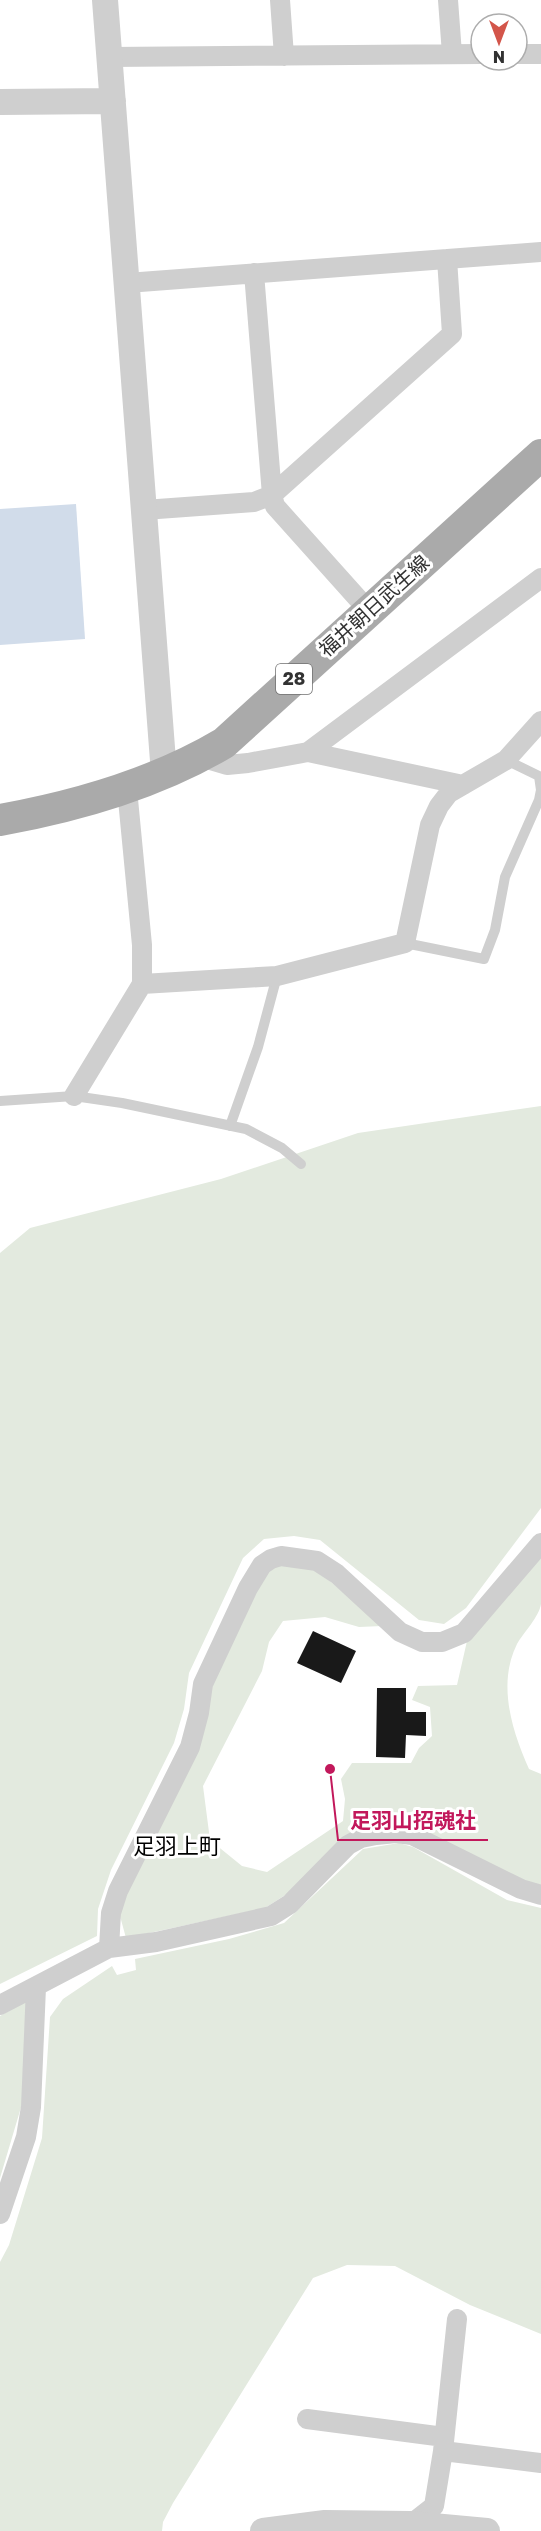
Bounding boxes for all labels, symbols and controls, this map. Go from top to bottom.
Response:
north arrow [469,12,529,72]
text: N [493,47,505,67]
street label: 福井朝日武生線 [313,549,433,661]
road number: 28 [276,664,312,694]
callout: 足羽山招魂社 [338,1801,488,1840]
text: 足羽山招魂社 [350,1807,476,1833]
district label: 足羽上町 [133,1832,221,1859]

